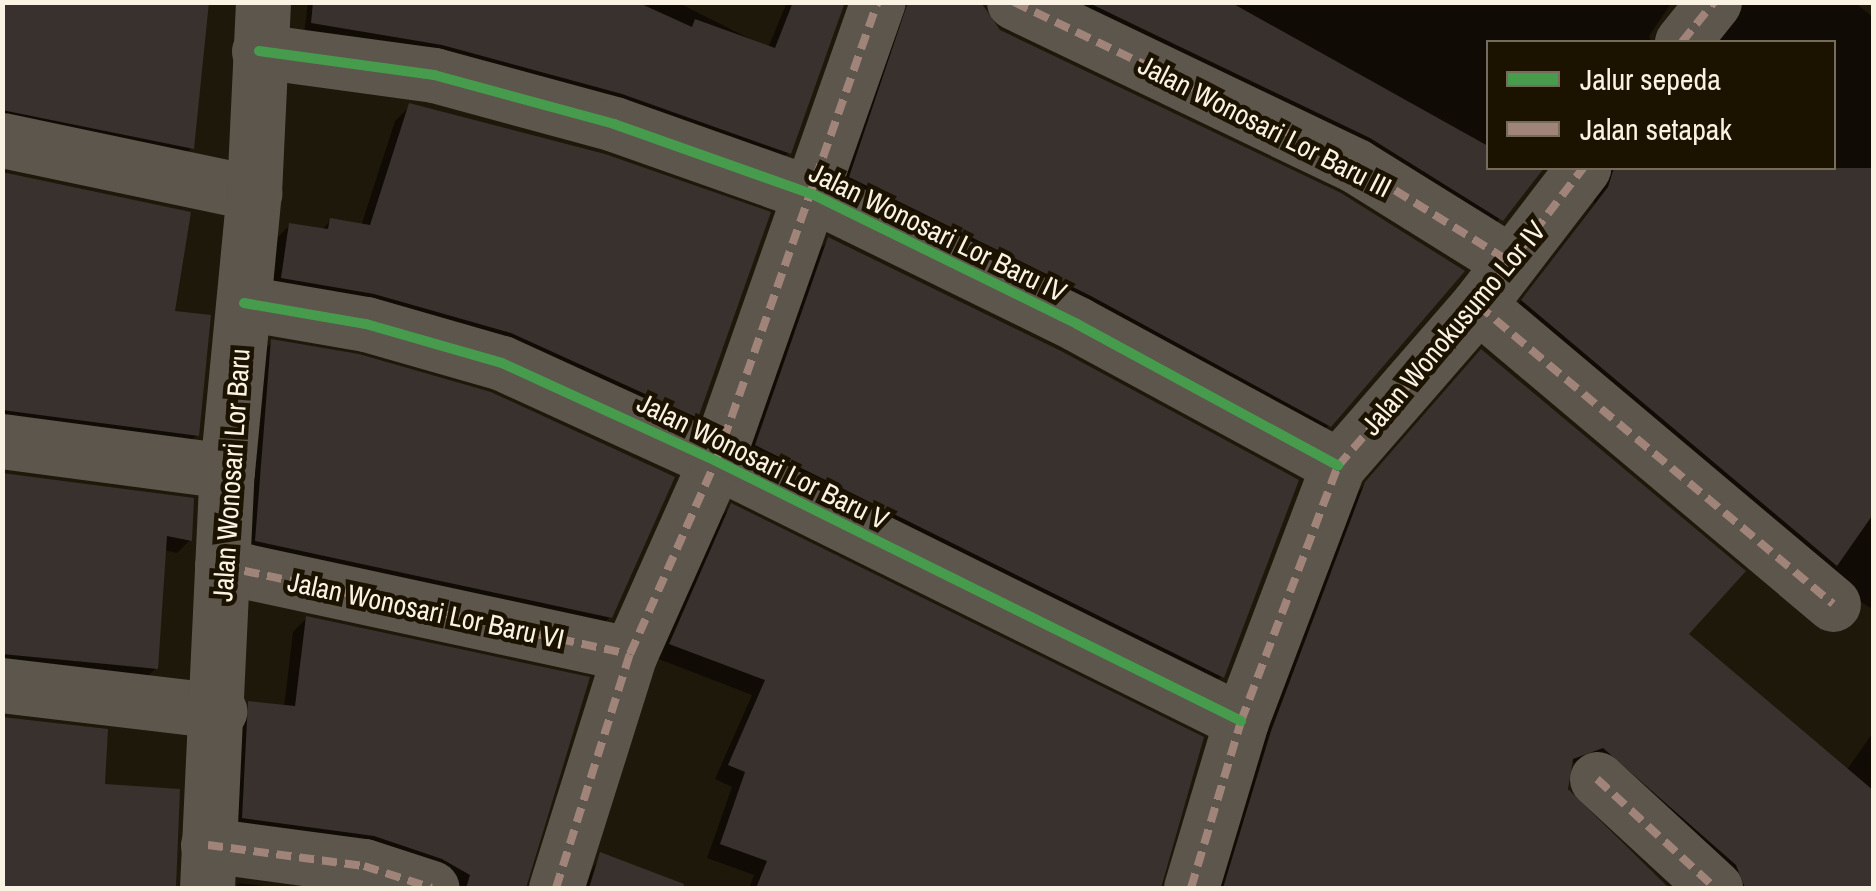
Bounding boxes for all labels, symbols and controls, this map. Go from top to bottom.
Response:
legend [1486,40,1836,170]
street label: Jalan Wonosari Lor Baru III [1133,48,1397,204]
text: Jalur sepeda [1580,59,1721,99]
text: Jalan setapak [1580,109,1732,149]
street label: Jalan Wonosari Lor Baru IV [804,155,1072,309]
street label: Jalan Wonokusumo Lor IV [1354,214,1552,442]
street label: Jalan Wonosari Lor Baru [205,347,257,603]
street label: Jalan Wonosari Lor Baru V [632,386,894,536]
street label: Jalan Wonosari Lor Baru VI [285,564,567,656]

